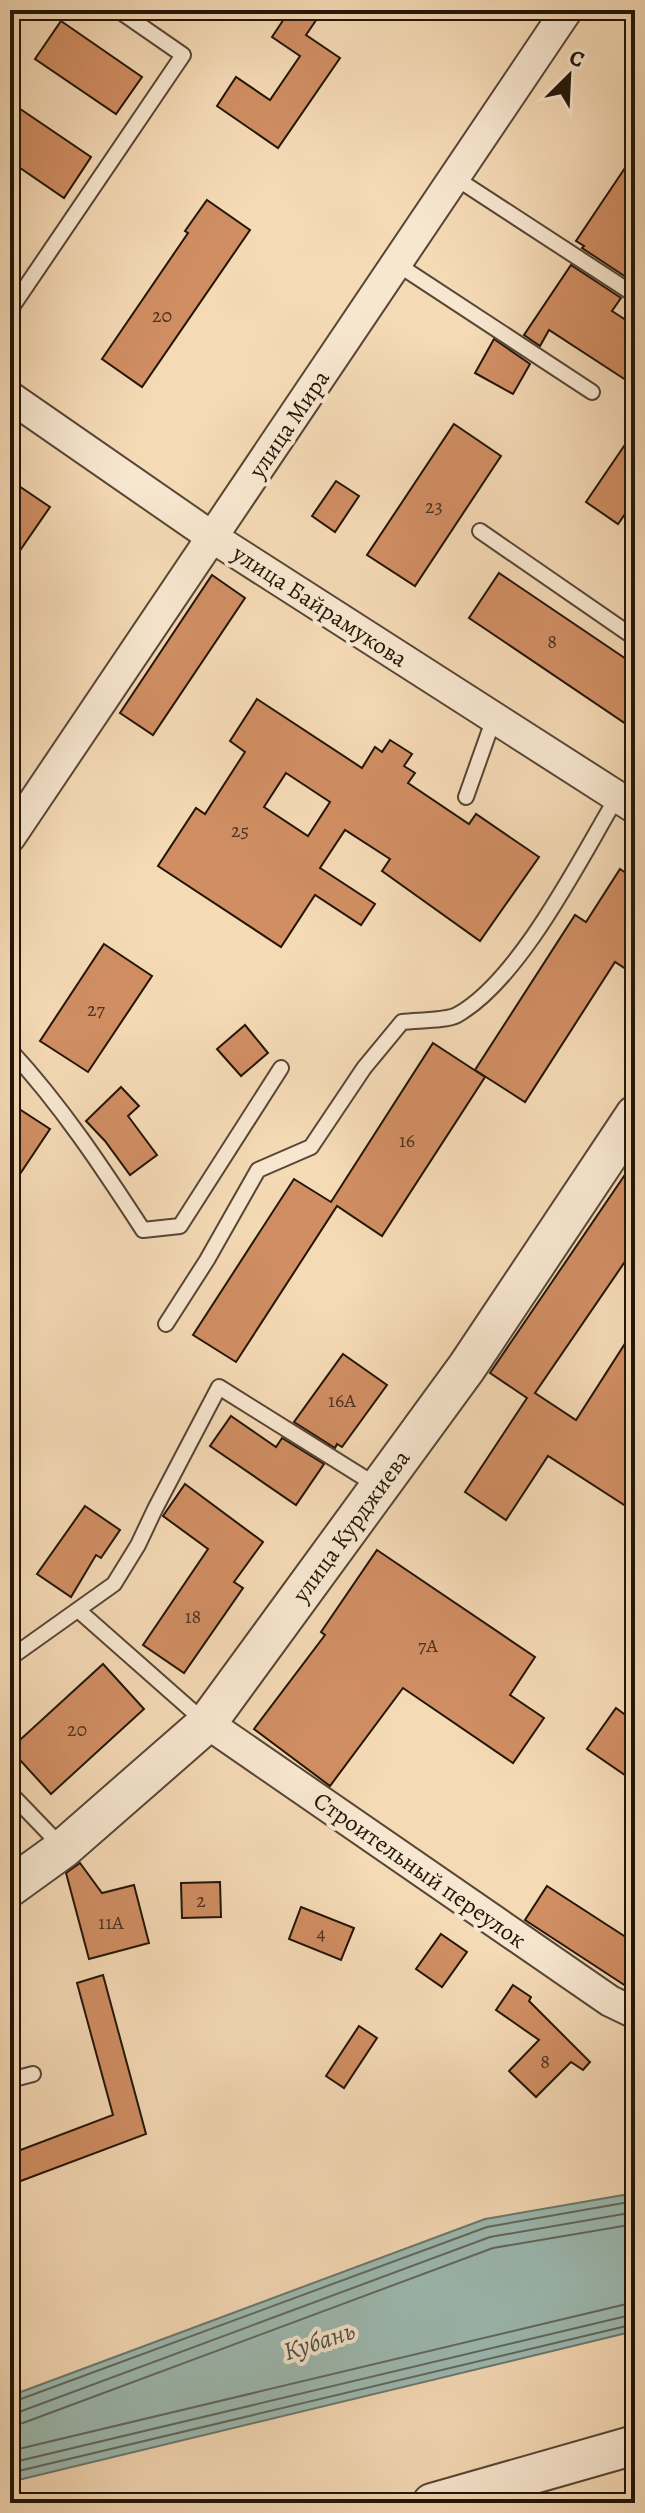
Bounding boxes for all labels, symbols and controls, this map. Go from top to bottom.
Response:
north arrow [529,36,609,116]
text: С [564,42,589,75]
house number: 20 [152,302,172,329]
street label: улица Мира [241,364,337,485]
house number: 23 [425,493,443,520]
street label: улица Байрамукова [225,537,414,675]
house number: 8 [547,628,557,655]
house number: 25 [231,817,249,844]
house number: 27 [87,996,106,1023]
house number: 16 [399,1127,415,1154]
house number: 16А [328,1387,356,1414]
street label: улица Курджиева [284,1443,417,1610]
house number: 18 [185,1603,201,1630]
house number: 7А [418,1632,438,1659]
house number: 20 [67,1716,87,1743]
street label: Строительный переулок [307,1784,533,1956]
house number: 2 [196,1887,206,1914]
house number: 11А [98,1909,124,1936]
house number: 4 [316,1920,326,1947]
house number: 8 [540,2048,550,2075]
water label: Кубань [279,2313,359,2369]

